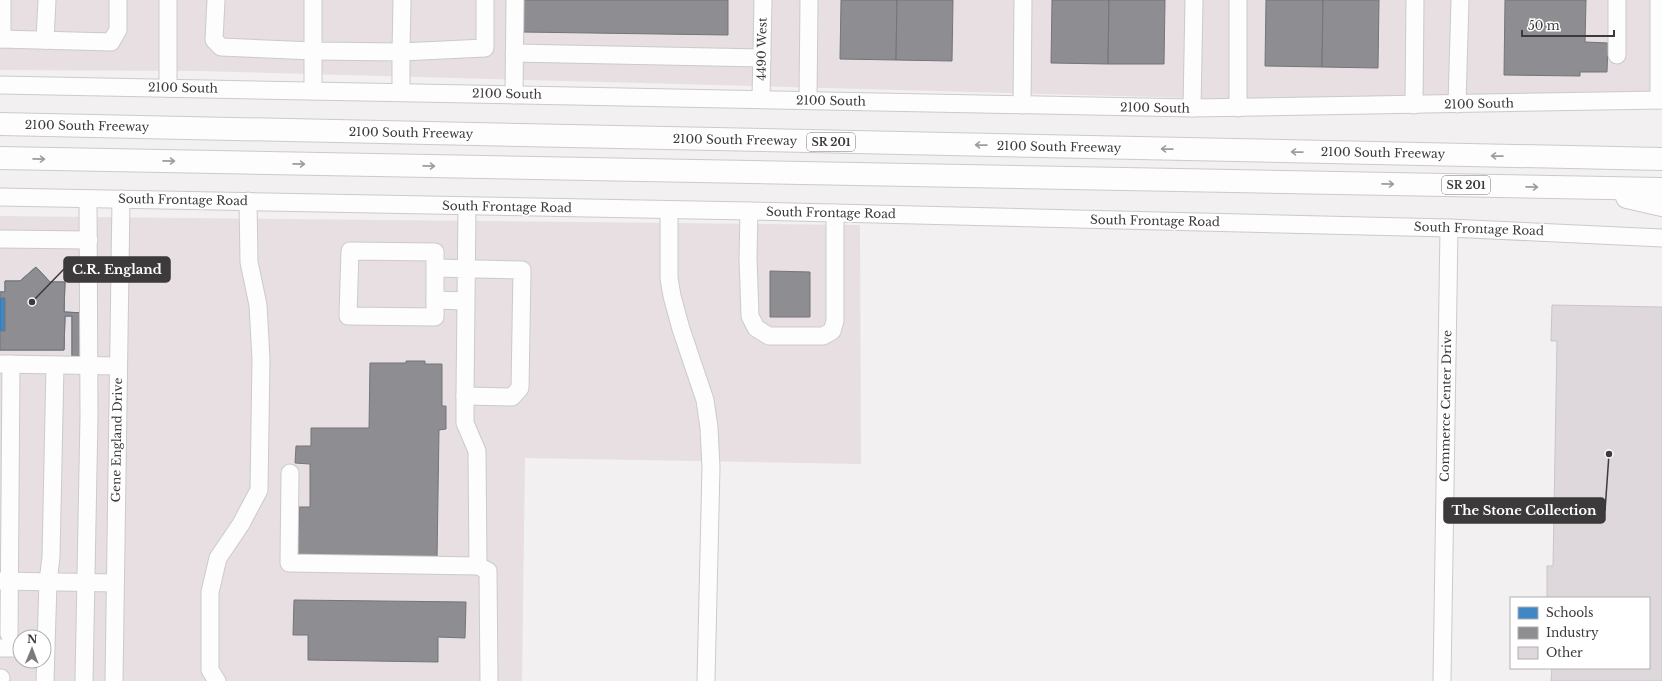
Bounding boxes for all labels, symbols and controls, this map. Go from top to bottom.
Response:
scale bar [1522,12,1614,38]
street label: 4490 West [753,17,770,81]
text: 50 m [1528,18,1560,33]
street label: 2100 South [148,79,218,96]
street label: 2100 South [472,85,542,102]
street label: 2100 South [796,92,866,109]
street label: 2100 South [1444,95,1514,112]
street label: 2100 South [1120,99,1190,116]
street label: 2100 South Freeway [25,117,150,134]
street label: 2100 South Freeway [349,124,474,141]
street label: 2100 South Freeway [673,131,798,148]
road number: SR 201 [807,133,855,151]
street label: 2100 South Freeway [997,138,1122,155]
one-way arrow [975,141,988,149]
street label: 2100 South Freeway [1321,144,1446,161]
one-way arrow [1161,145,1174,153]
one-way arrow [1291,148,1304,155]
one-way arrow [1491,152,1504,160]
one-way arrow [32,155,45,163]
one-way arrow [162,157,175,165]
one-way arrow [292,160,305,167]
one-way arrow [422,162,435,170]
road number: SR 201 [1442,176,1490,194]
one-way arrow [1381,180,1394,188]
one-way arrow [1525,183,1538,190]
street label: South Frontage Road [118,191,248,208]
street label: South Frontage Road [442,198,572,215]
street label: South Frontage Road [766,204,896,221]
street label: South Frontage Road [1090,212,1220,229]
street label: South Frontage Road [1414,219,1544,238]
callout: C.R. England [64,257,170,282]
text: C.R. England [72,261,162,278]
street label: Commerce Center Drive [1437,330,1454,482]
street label: Gene England Drive [108,377,125,502]
callout: The Stone Collection [1444,498,1605,523]
text: The Stone Collection [1452,502,1597,519]
legend [1510,597,1650,669]
text: Schools [1546,605,1593,620]
text: Industry [1546,625,1599,640]
north arrow [12,629,52,669]
text: N [27,632,38,646]
text: Other [1546,645,1583,660]

